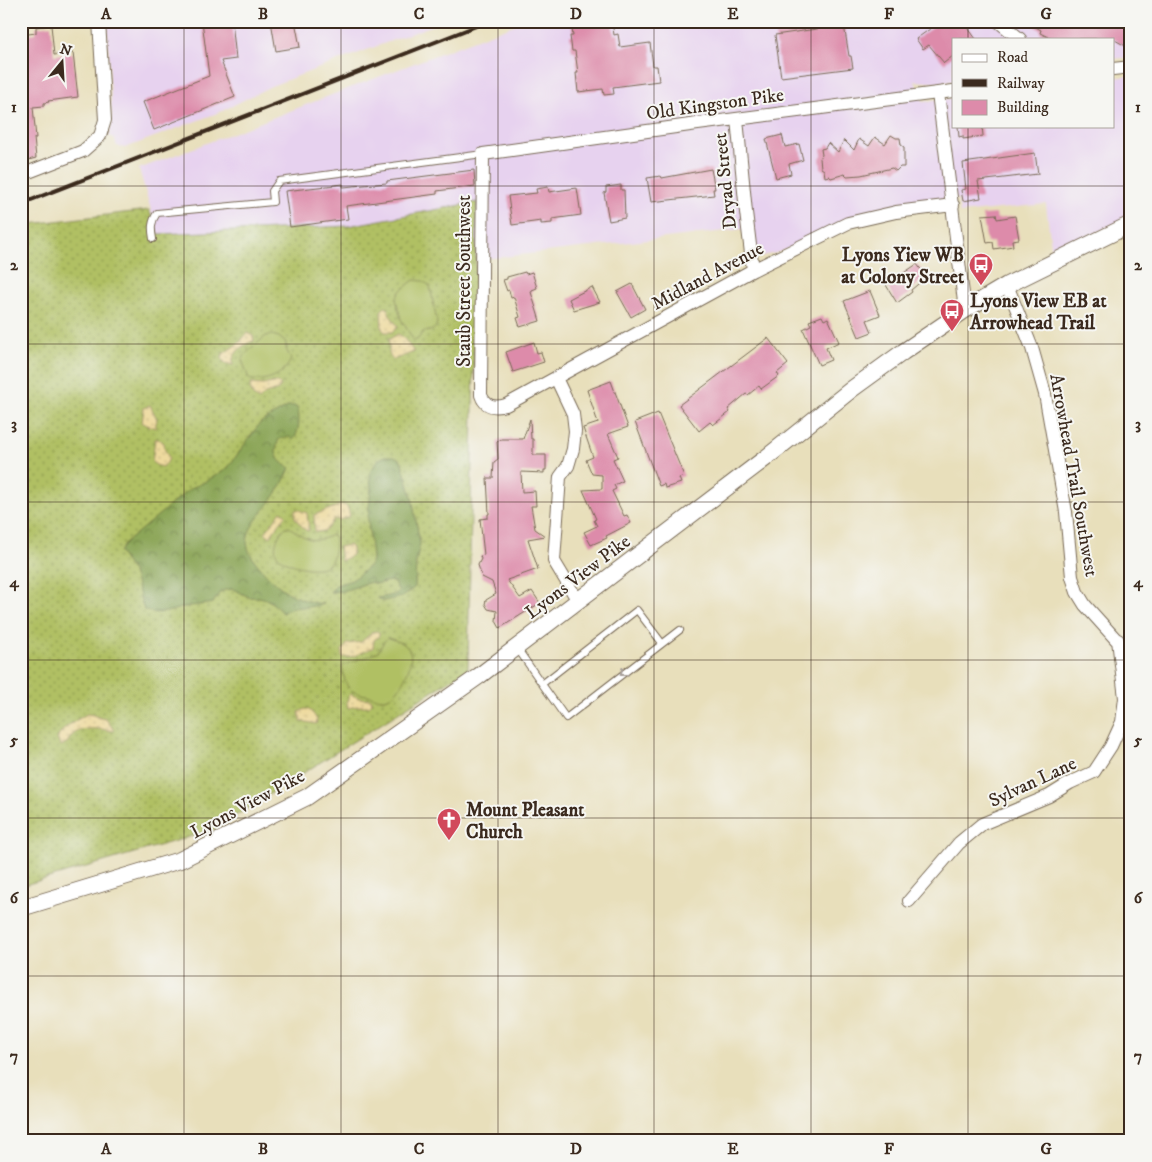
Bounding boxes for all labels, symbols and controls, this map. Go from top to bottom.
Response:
text: A [100,4,112,24]
text: B [258,4,268,24]
text: C [414,4,424,24]
text: D [570,4,582,24]
text: E [727,4,739,24]
text: F [884,4,894,24]
text: G [1040,4,1052,24]
north arrow [38,38,88,88]
legend [952,38,1114,128]
text: N [57,40,74,61]
text: Road [997,48,1029,67]
text: Railway [997,74,1045,93]
street label: Old Kingston Pike [645,83,786,126]
text: 1 [11,97,17,117]
text: 1 [1135,97,1141,117]
text: Building [997,98,1049,117]
street label: Dryad Street [709,132,742,230]
street label: Staub Street Southwest [453,195,476,367]
street label: Midland Avenue [648,237,768,316]
place label: Lyons Yiew WB at Colony Street [841,244,965,289]
bus stop icon: Lyons Yiew WB at Colony Street [968,252,994,286]
text: 2 [10,255,19,275]
text: 2 [1134,255,1143,275]
place label: Lyons View EB at Arrowhead Trail [969,290,1107,335]
bus stop icon: Lyons View EB at Arrowhead Trail [939,298,965,332]
street label: Arrowhead Trail Southwest [1044,372,1103,579]
text: 3 [11,414,17,434]
text: 3 [1135,414,1141,434]
street label: Lyons View Pike [521,530,635,624]
text: 4 [8,572,19,592]
text: 4 [1132,572,1143,592]
one-way arrow [620,668,629,676]
text: 5 [9,730,18,750]
text: 5 [1133,730,1142,750]
street label: Sylvan Lane [985,752,1080,813]
street label: Lyons View Pike [187,765,309,844]
place label: Mount Pleasant Church [466,799,585,844]
church icon: Mount Pleasant Church [436,807,462,841]
text: 6 [10,888,20,908]
text: 6 [1134,888,1144,908]
text: 7 [10,1046,18,1066]
text: 7 [1134,1046,1142,1066]
text: A [100,1139,112,1159]
text: B [258,1139,268,1159]
text: C [414,1139,424,1159]
text: D [570,1139,582,1159]
text: E [727,1139,739,1159]
text: F [884,1139,894,1159]
text: G [1040,1139,1052,1159]

